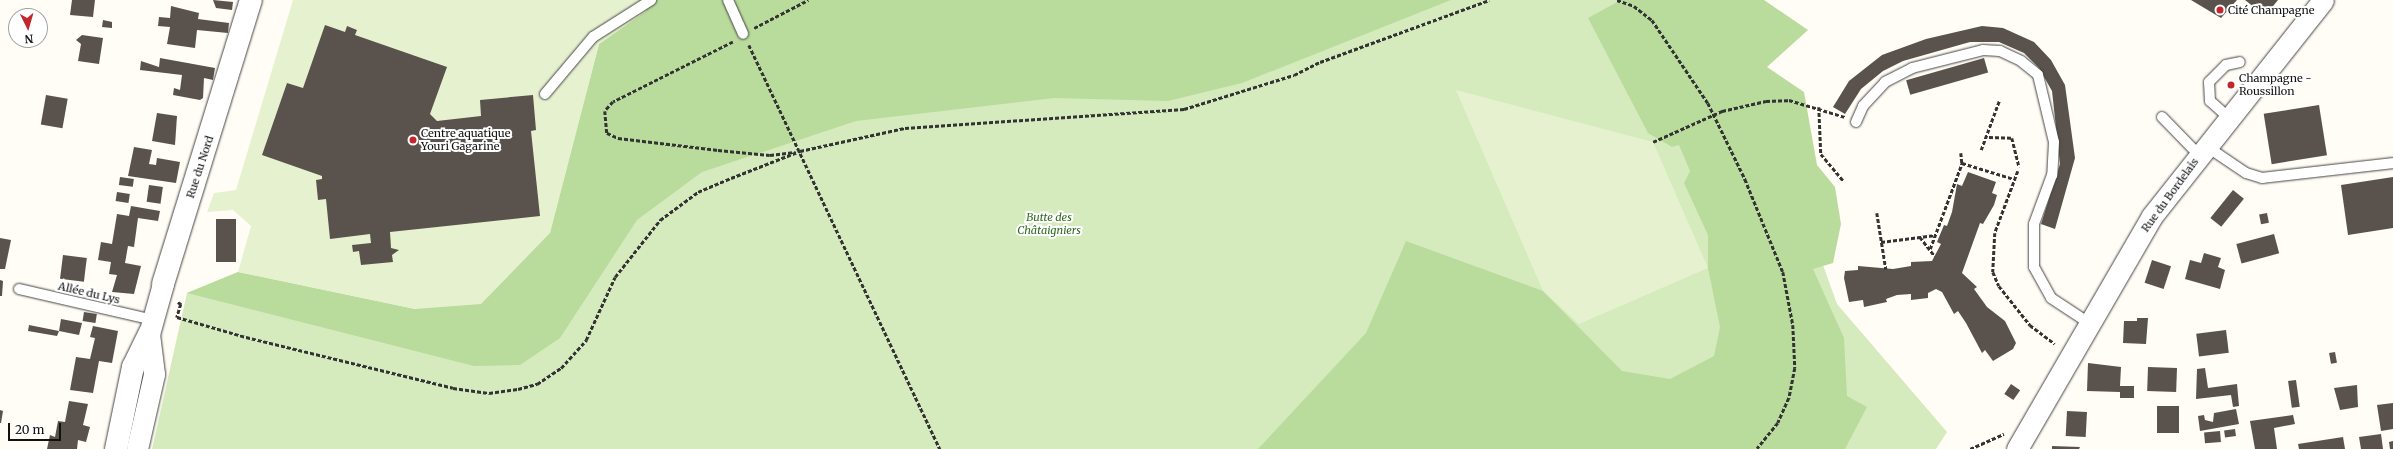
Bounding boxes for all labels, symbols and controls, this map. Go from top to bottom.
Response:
place label: Cité Champagne [2228,3,2315,17]
marker: Cité Champagne [2215,5,2225,15]
north arrow [8,8,48,48]
text: N [24,32,34,46]
place label: Champagne - Roussillon [2239,72,2312,98]
marker: Champagne - Roussillon [2226,80,2236,90]
place label: Centre aquatique Youri Gagarine [421,127,510,153]
street label: Rue du Nord [184,134,216,200]
marker: Centre aquatique Youri Gagarine [408,135,418,145]
street label: Rue du Bordelais [2139,155,2201,235]
park label: Butte des Châtaigniers [1017,211,1081,237]
street label: Allée du Lys [57,279,121,307]
scale bar [10,415,63,441]
text: 20 m [15,422,44,437]

